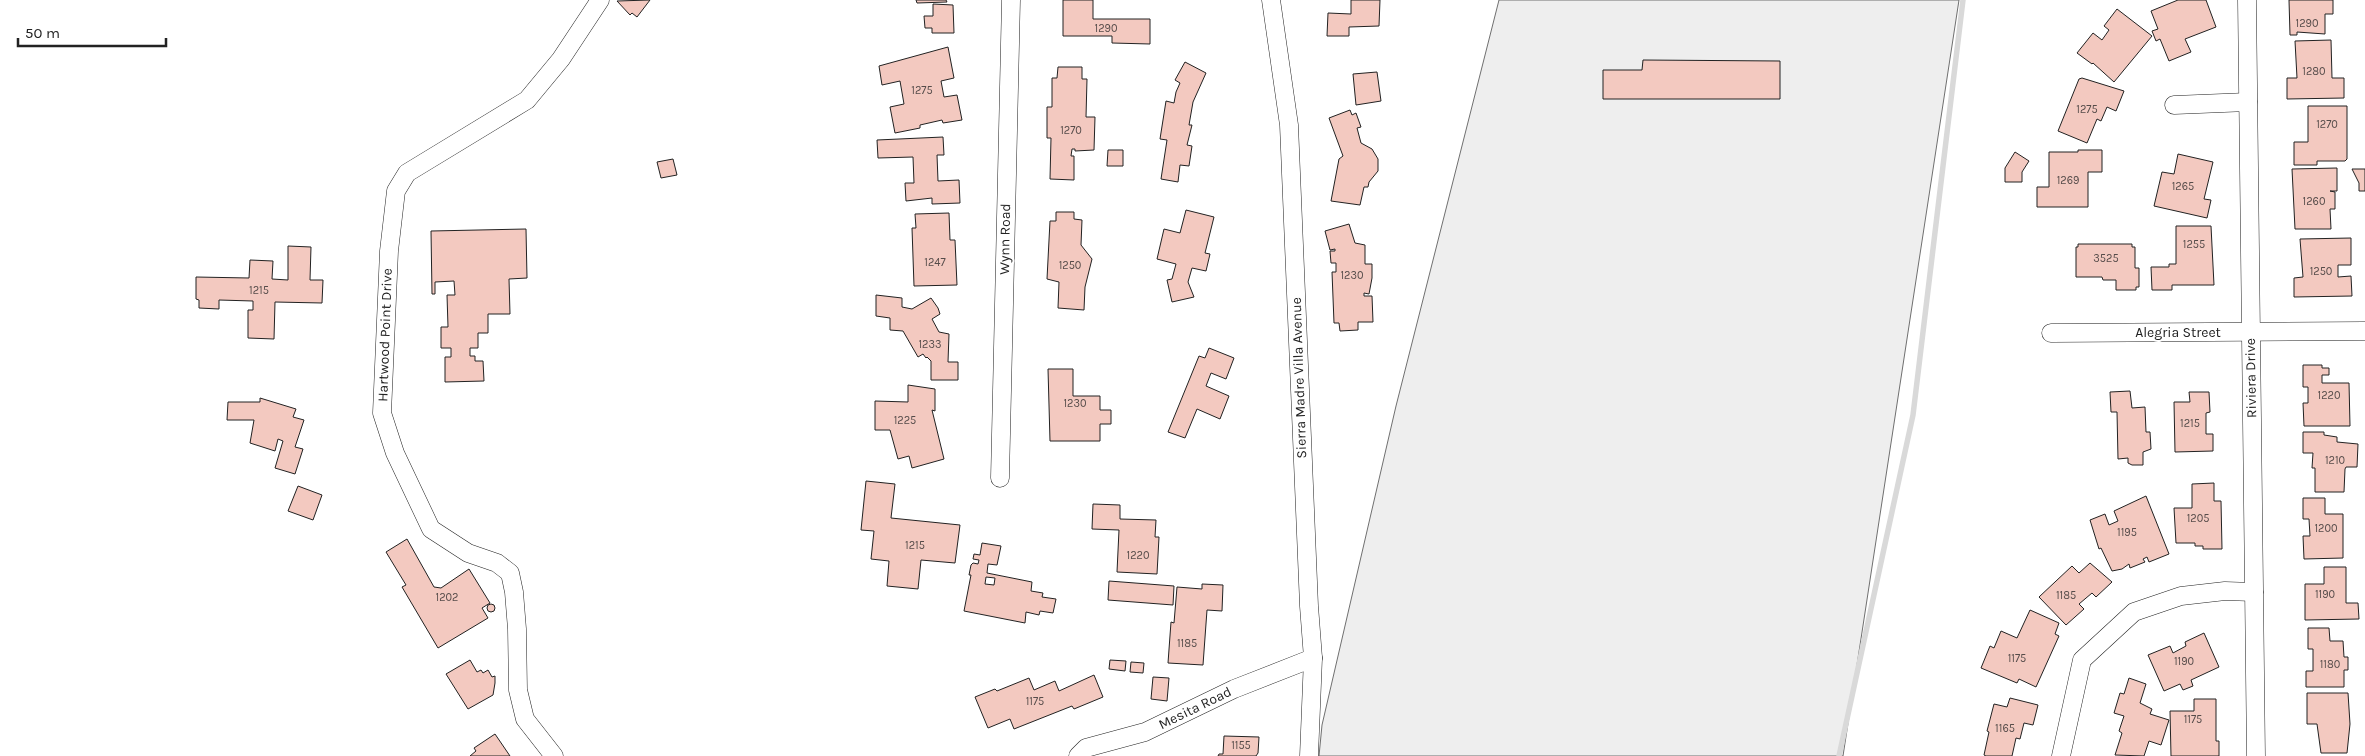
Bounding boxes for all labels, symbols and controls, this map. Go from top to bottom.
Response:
scale bar [18,15,165,47]
house number: 1290 [2296,17,2318,30]
house number: 1290 [1095,22,1117,35]
text: 50 m [25,24,60,42]
house number: 1280 [2302,65,2326,78]
house number: 1275 [911,84,933,97]
house number: 1275 [2076,103,2098,116]
house number: 1270 [2316,118,2338,131]
house number: 1270 [1060,124,1082,137]
house number: 1269 [2057,174,2079,187]
house number: 1265 [2172,180,2194,193]
house number: 1260 [2303,195,2325,208]
street label: Wynn Road [996,203,1014,275]
house number: 1255 [2183,238,2205,251]
house number: 3525 [2093,252,2119,265]
house number: 1247 [924,256,946,269]
house number: 1250 [1059,259,1081,272]
house number: 1250 [2310,265,2332,278]
street label: Hartwood Point Drive [374,268,396,402]
house number: 1230 [1340,269,1364,282]
house number: 1215 [249,284,269,297]
street label: Sierra Madre Villa Avenue [1288,297,1310,459]
street label: Alegria Street [2135,324,2221,341]
house number: 1233 [918,338,942,351]
street label: Riviera Drive [2242,338,2260,418]
house number: 1220 [2318,389,2340,402]
house number: 1230 [1063,397,1087,410]
house number: 1225 [894,414,916,427]
house number: 1215 [2180,417,2200,430]
house number: 1210 [2325,454,2345,467]
house number: 1205 [2187,512,2209,525]
house number: 1200 [2314,522,2338,535]
house number: 1195 [2117,526,2137,539]
house number: 1215 [905,539,925,552]
house number: 1220 [1127,549,1149,562]
house number: 1190 [2315,588,2335,601]
house number: 1185 [2056,589,2076,602]
house number: 1202 [436,591,458,604]
house number: 1185 [1177,637,1197,650]
house number: 1175 [2008,652,2026,665]
house number: 1190 [2174,655,2194,668]
house number: 1180 [2320,658,2340,671]
street label: Mesita Road [1156,683,1234,733]
house number: 1175 [1026,695,1044,708]
house number: 1175 [2184,713,2202,726]
house number: 1165 [1995,722,2015,735]
house number: 1155 [1231,739,1251,752]

